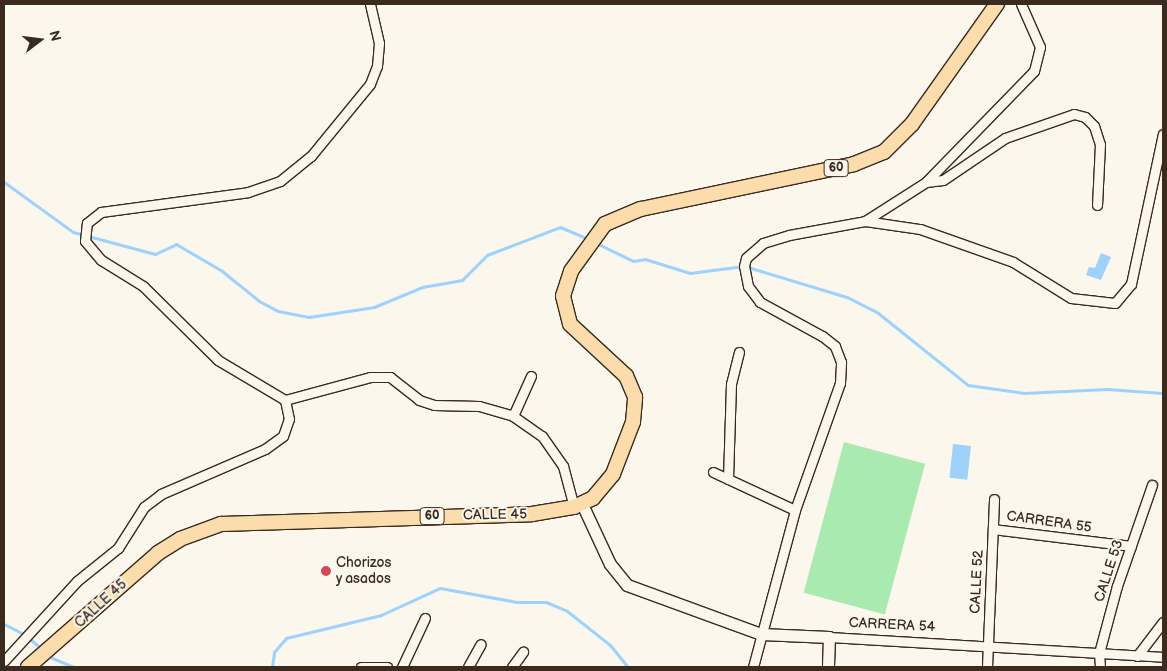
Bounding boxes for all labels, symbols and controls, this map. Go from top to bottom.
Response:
north arrow [15,15,65,65]
text: N [45,29,65,43]
road number: 60 [824,158,848,178]
road number: 60 [420,506,444,526]
street label: CALLE 45 [463,506,527,524]
street label: CARRERA 55 [1005,508,1093,536]
street label: CALLE 53 [1091,538,1127,604]
street label: CALLE 52 [967,550,987,614]
place label: Chorizos y asados [336,555,392,588]
marker: Chorizos y asados [320,565,332,577]
street label: CALLE 45 [72,576,130,632]
street label: CARRERA 54 [848,614,936,636]

